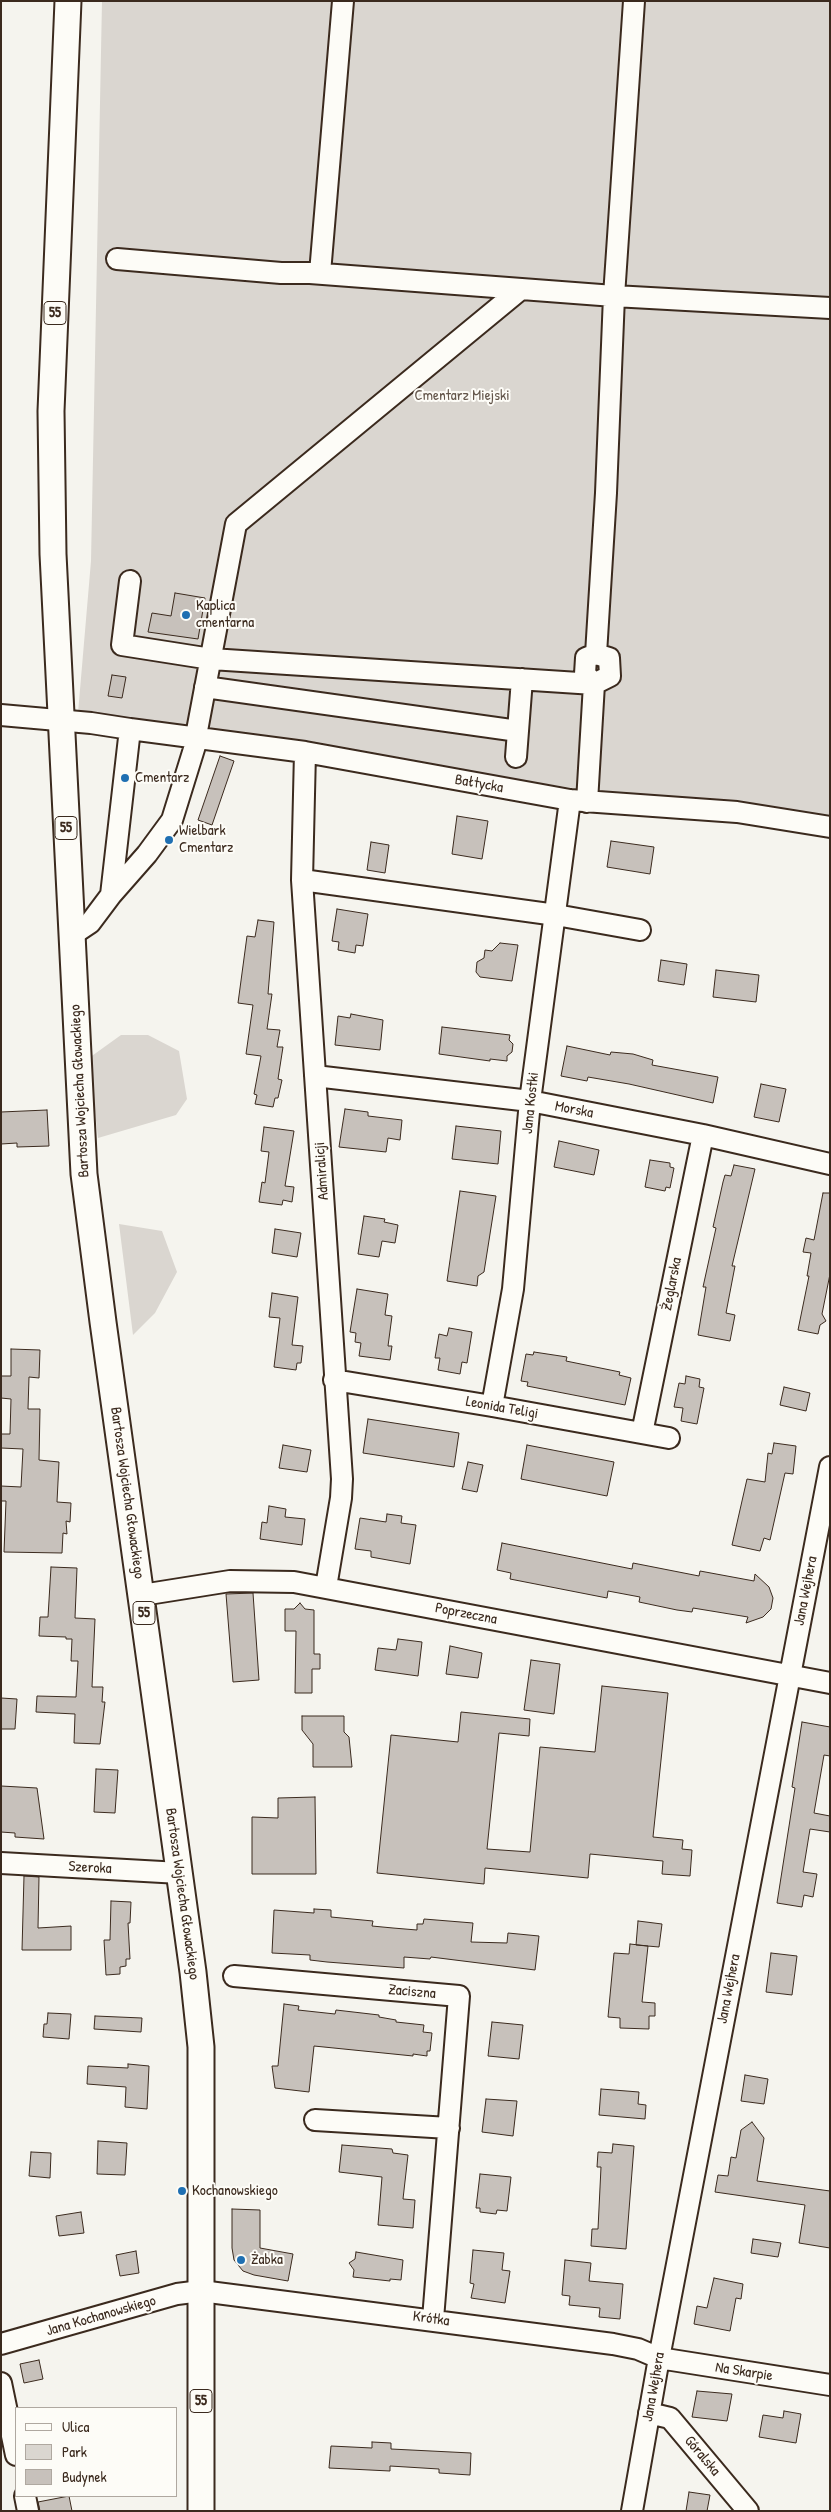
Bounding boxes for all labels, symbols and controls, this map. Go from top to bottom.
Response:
road number: 55 [44,302,66,324]
park label: Cmentarz Miejski [415,387,509,405]
place label: Kaplica cmentarna [196,597,254,632]
marker: Kaplica cmentarna [180,609,192,621]
place label: Cmentarz [135,769,189,787]
street label: Bałtycka [453,771,505,797]
marker: Cmentarz [119,772,131,784]
road number: 55 [55,816,77,840]
place label: Wielbark Cmentarz [179,822,233,857]
marker: Wielbark Cmentarz [163,834,175,846]
street label: Bartosza Wojciecha Głowackiego [66,1004,94,1178]
street label: Jana Kostki [519,1071,543,1135]
street label: Morska [553,1097,595,1123]
street label: Admiralicji [311,1141,333,1201]
street label: Żeglarska [658,1256,686,1312]
street label: Leonida Teligi [464,1393,540,1423]
street label: Bartosza Wojciecha Głowackiego [106,1406,148,1580]
street label: Jana Wejhera [790,1555,822,1627]
street label: Poprzeczna [433,1599,499,1629]
road number: 55 [133,1602,155,1625]
street label: Bartosza Wojciecha Głowackiego [161,1807,203,1981]
street label: Szeroka [68,1858,112,1878]
street label: Jana Wejhera [713,1953,745,2025]
street label: Zaciszna [388,1981,436,2003]
place label: Kochanowskiego [192,2182,278,2200]
marker: Kochanowskiego [176,2185,188,2197]
place label: Żabka [251,2251,283,2269]
marker: Żabka [235,2254,247,2266]
street label: Jana Kochanowskiego [44,2292,158,2340]
street label: Krótka [411,2308,451,2330]
street label: Jana Wejhera [639,2351,669,2423]
street label: Na Skarpie [714,2359,774,2385]
road number: 55 [190,2390,212,2412]
legend [15,2407,178,2497]
text: Ulica [62,2416,89,2437]
street label: Góralska [680,2432,724,2480]
text: Park [62,2441,87,2462]
text: Budynek [62,2466,107,2487]

